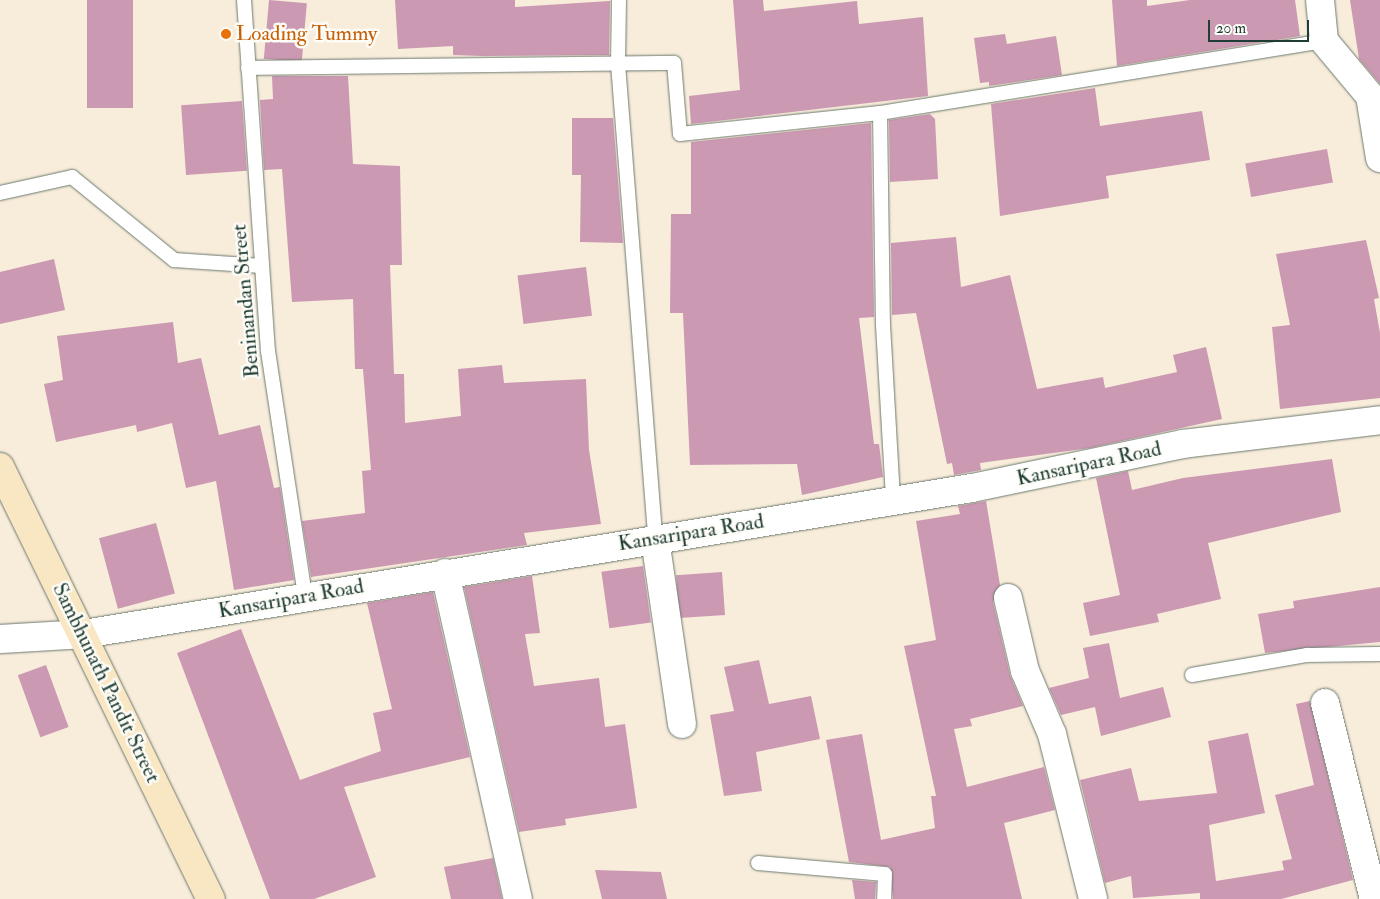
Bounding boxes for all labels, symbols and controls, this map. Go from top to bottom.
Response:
scale bar [1210,10,1311,42]
text: 20 m [1216,19,1246,38]
place label: Loading Tummy [236,21,377,47]
marker: Loading Tummy [220,28,232,40]
street label: Beninandan Street [227,223,265,379]
street label: Kansaripara Road [1014,436,1164,492]
street label: Kansaripara Road [616,509,766,557]
street label: Kansaripara Road [216,574,366,624]
street label: Sambhunath Pandit Street [47,579,165,787]

